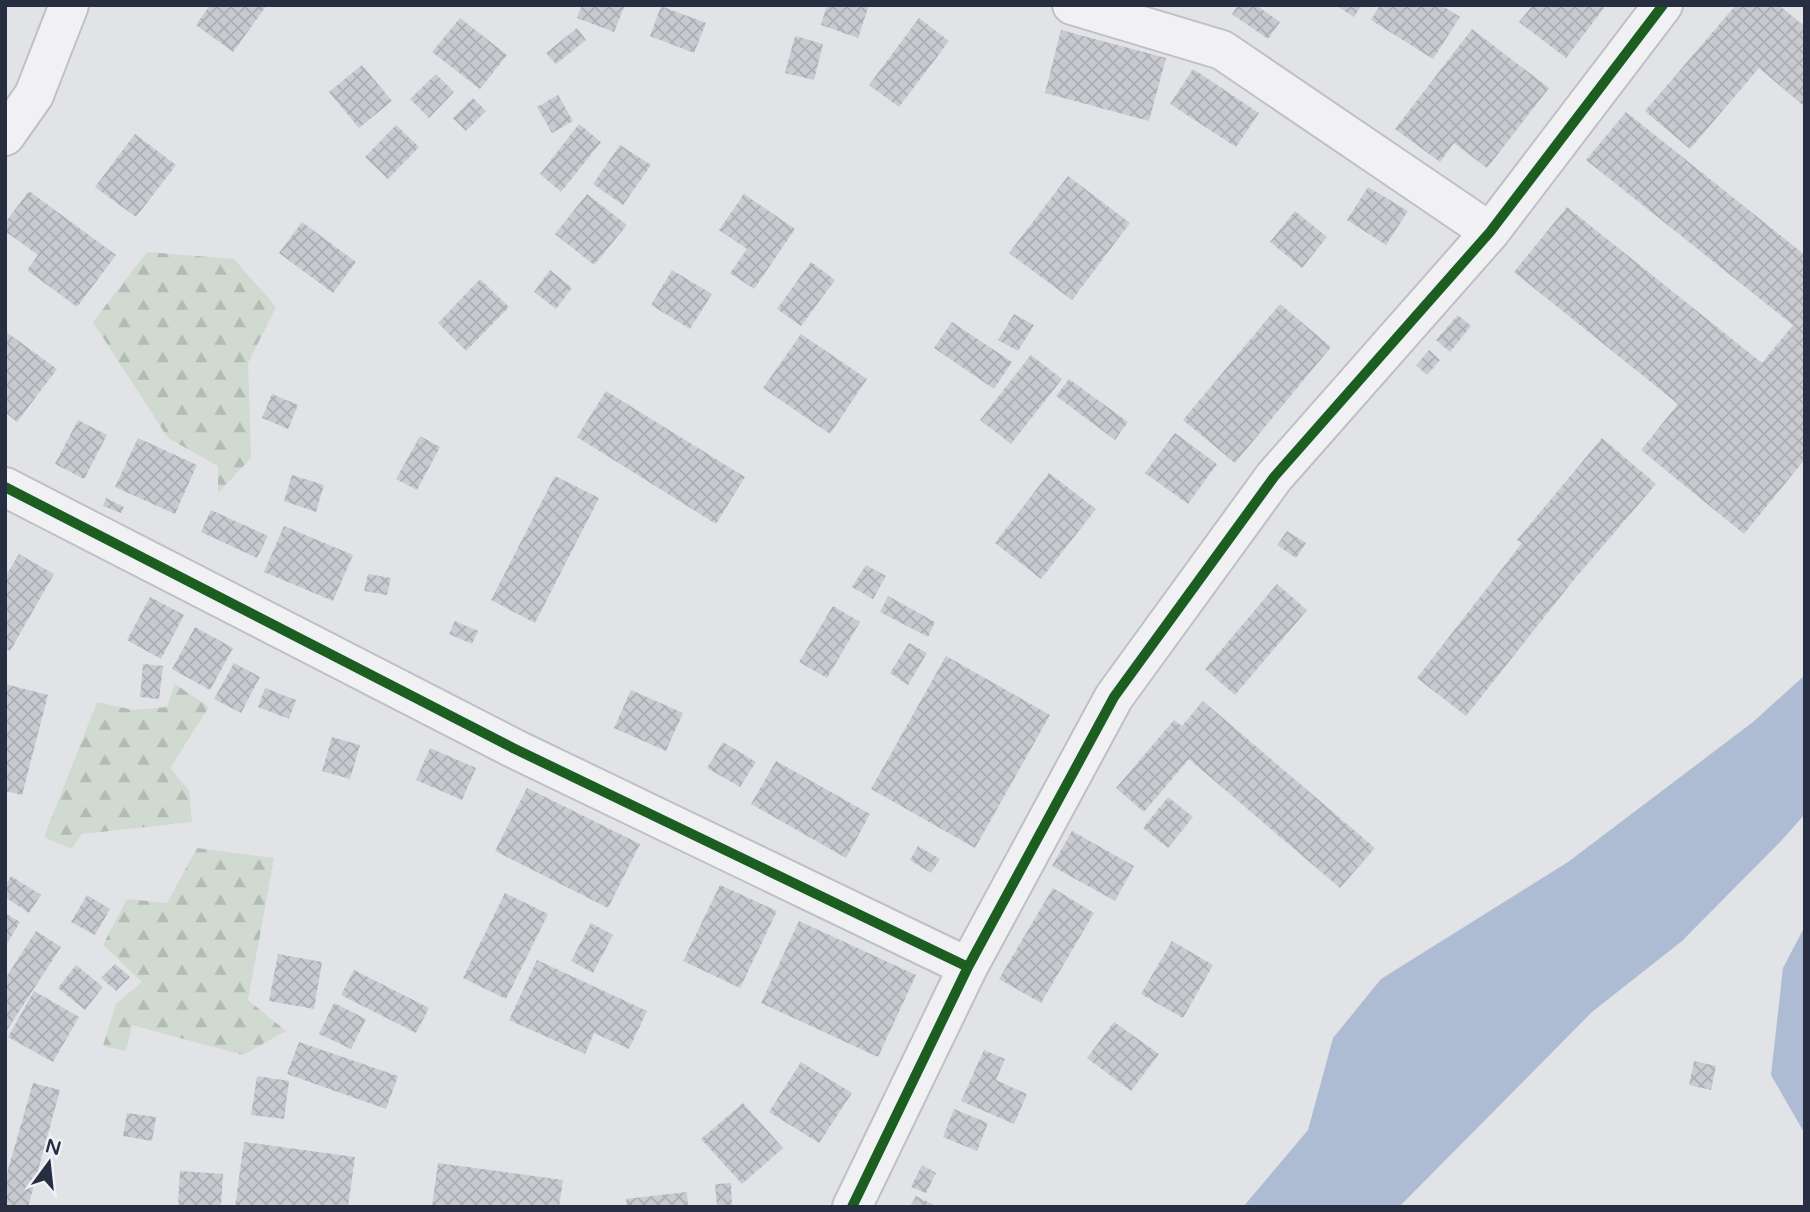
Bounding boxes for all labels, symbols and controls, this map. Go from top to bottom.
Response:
north arrow [14,1128,84,1198]
text: N [43,1135,63,1160]

